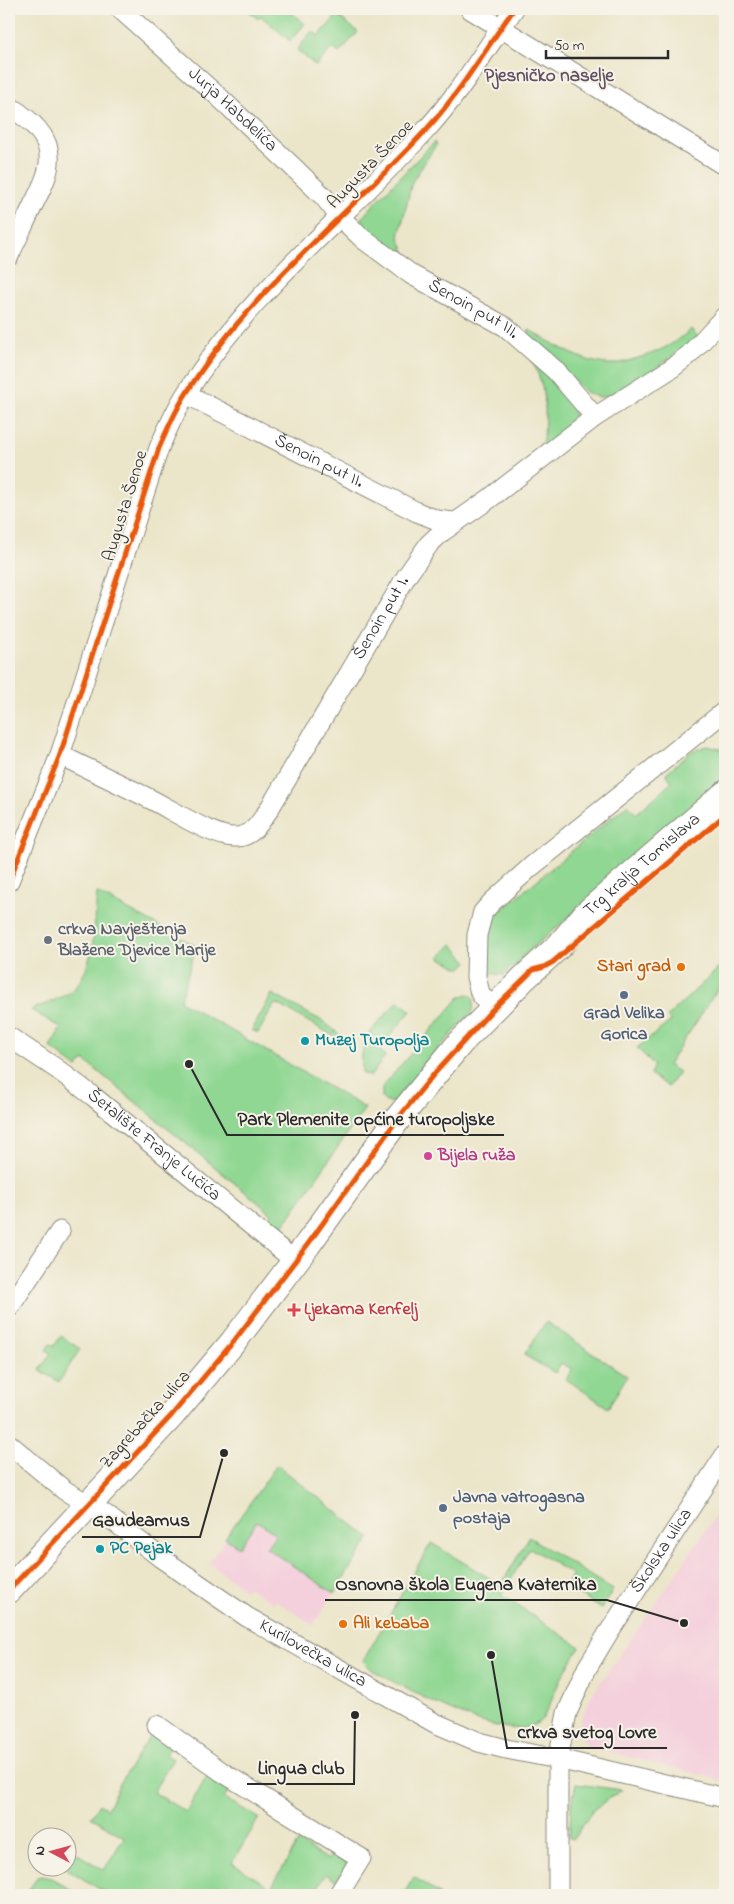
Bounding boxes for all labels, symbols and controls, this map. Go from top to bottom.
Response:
scale bar [546,28,669,60]
text: 50 m [554,35,585,57]
street label: Jurja Habdelića [181,62,283,159]
district label: Pjesničko naselje [484,63,614,90]
street label: Augusta Šenoe [322,114,422,216]
street label: Šenoin put III. [423,273,525,346]
street label: Šenoin put II. [269,428,368,496]
street label: Augusta Šenoe [97,446,156,565]
street label: Šenoin put I. [347,571,417,665]
street label: Trg kralja Tomislava [578,807,707,923]
place label: crkva Navještenja Blažene Djevice Marije [57,917,217,964]
marker: crkva Navještenja Blažene Djevice Marije [42,934,54,946]
place label: Stari grad [597,954,672,981]
marker: Stari grad [675,961,687,973]
marker: Grad Velika Gorica [618,989,630,1001]
place label: Grad Velika Gorica [583,1001,665,1048]
place label: Muzej Turopolja [315,1028,430,1054]
marker: Muzej Turopolja [299,1035,311,1047]
street label: Šetalište Franje Lučića [81,1083,226,1208]
callout: Park Plemenite općine turopoljske [227,1101,504,1135]
text: Park Plemenite općine turopoljske [237,1107,495,1134]
place label: Bijela ruža [437,1143,516,1169]
marker: Bijela ruža [422,1150,434,1162]
place label: Ljekarna Kenfelj [304,1297,419,1323]
marker: Ljekarna Kenfelj [288,1304,300,1316]
street label: Zagrebačka ulica [94,1365,198,1476]
place label: Javna vatrogasna postaja [453,1485,585,1532]
marker: Javna vatrogasna postaja [437,1502,449,1514]
callout: Gaudeamus [82,1503,200,1537]
street label: Školska ulica [625,1503,699,1599]
text: Gaudeamus [92,1508,190,1535]
place label: PC Pejak [110,1536,173,1562]
marker: PC Pejak [94,1543,106,1555]
callout: Osnovna škola Eugena Kvaternika [325,1566,607,1600]
text: Osnovna škola Eugena Kvaternika [335,1572,597,1601]
place label: Ali kebaba [353,1611,430,1637]
street label: Kurilovečka ulica [254,1613,371,1695]
marker: Ali kebaba [337,1618,349,1630]
callout: crkva svetog Lovre [507,1714,667,1748]
text: crkva svetog Lovre [517,1720,657,1749]
callout: Lingua club [247,1750,354,1784]
text: Lingua club [258,1756,345,1785]
north arrow [28,1826,78,1876]
text: N [30,1845,51,1857]

